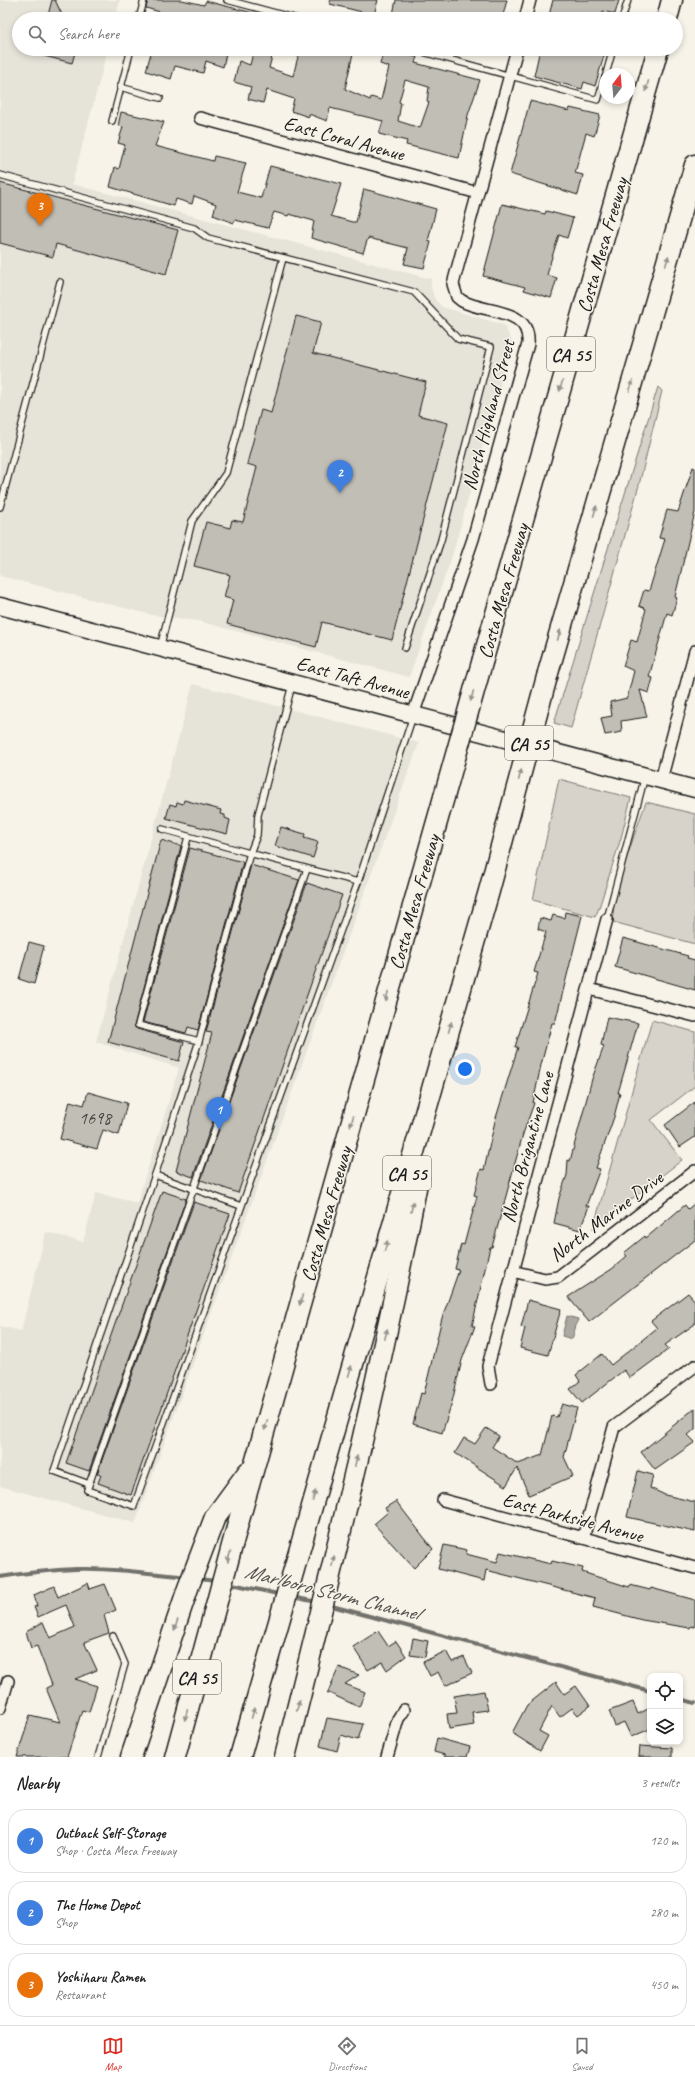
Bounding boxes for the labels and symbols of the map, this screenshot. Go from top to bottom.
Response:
north arrow [599,68,635,104]
one-way arrow [644,81,650,93]
street label: East Coral Avenue [281,110,408,167]
street label: Costa Mesa Freeway [571,173,634,315]
pin: 3 [27,193,53,226]
one-way arrow [664,255,670,267]
street label: North Highland Street [456,335,521,493]
road number: CA 55 [547,337,595,371]
one-way arrow [628,379,634,391]
one-way arrow [558,381,564,393]
pin: 2 [327,460,353,493]
one-way arrow [592,504,598,516]
street label: Costa Mesa Freeway [472,519,535,661]
one-way arrow [556,629,562,641]
street label: East Taft Avenue [294,650,413,705]
one-way arrow [469,691,475,703]
road number: CA 55 [505,726,553,760]
one-way arrow [517,769,523,781]
street label: Costa Mesa Freeway [383,830,446,972]
one-way arrow [384,990,390,1002]
one-way arrow [447,1021,453,1033]
your location [455,1059,475,1079]
street label: North Brigantine Lane [495,1068,560,1225]
pin: 1 [206,1097,232,1130]
house number: 1698 [79,1107,113,1129]
one-way arrow [349,1115,355,1127]
street label: Costa Mesa Freeway [295,1142,358,1284]
road number: CA 55 [383,1156,431,1190]
street label: North Marine Drive [544,1165,669,1267]
one-way arrow [410,1201,416,1213]
one-way arrow [383,1240,389,1252]
one-way arrow [298,1294,304,1306]
one-way arrow [383,1328,389,1341]
one-way arrow [347,1365,353,1377]
one-way arrow [263,1419,269,1431]
one-way arrow [354,1455,360,1467]
street label: East Parkside Avenue [500,1487,647,1549]
one-way arrow [311,1490,317,1502]
one-way arrow [226,1551,232,1563]
one-way arrow [330,1555,336,1567]
water label: Marlboro Storm Channel [242,1558,428,1628]
one-way arrow [172,1619,178,1631]
road number: CA 55 [173,1660,221,1694]
one-way arrow [295,1699,301,1712]
one-way arrow [250,1707,256,1719]
one-way arrow [183,1709,189,1722]

